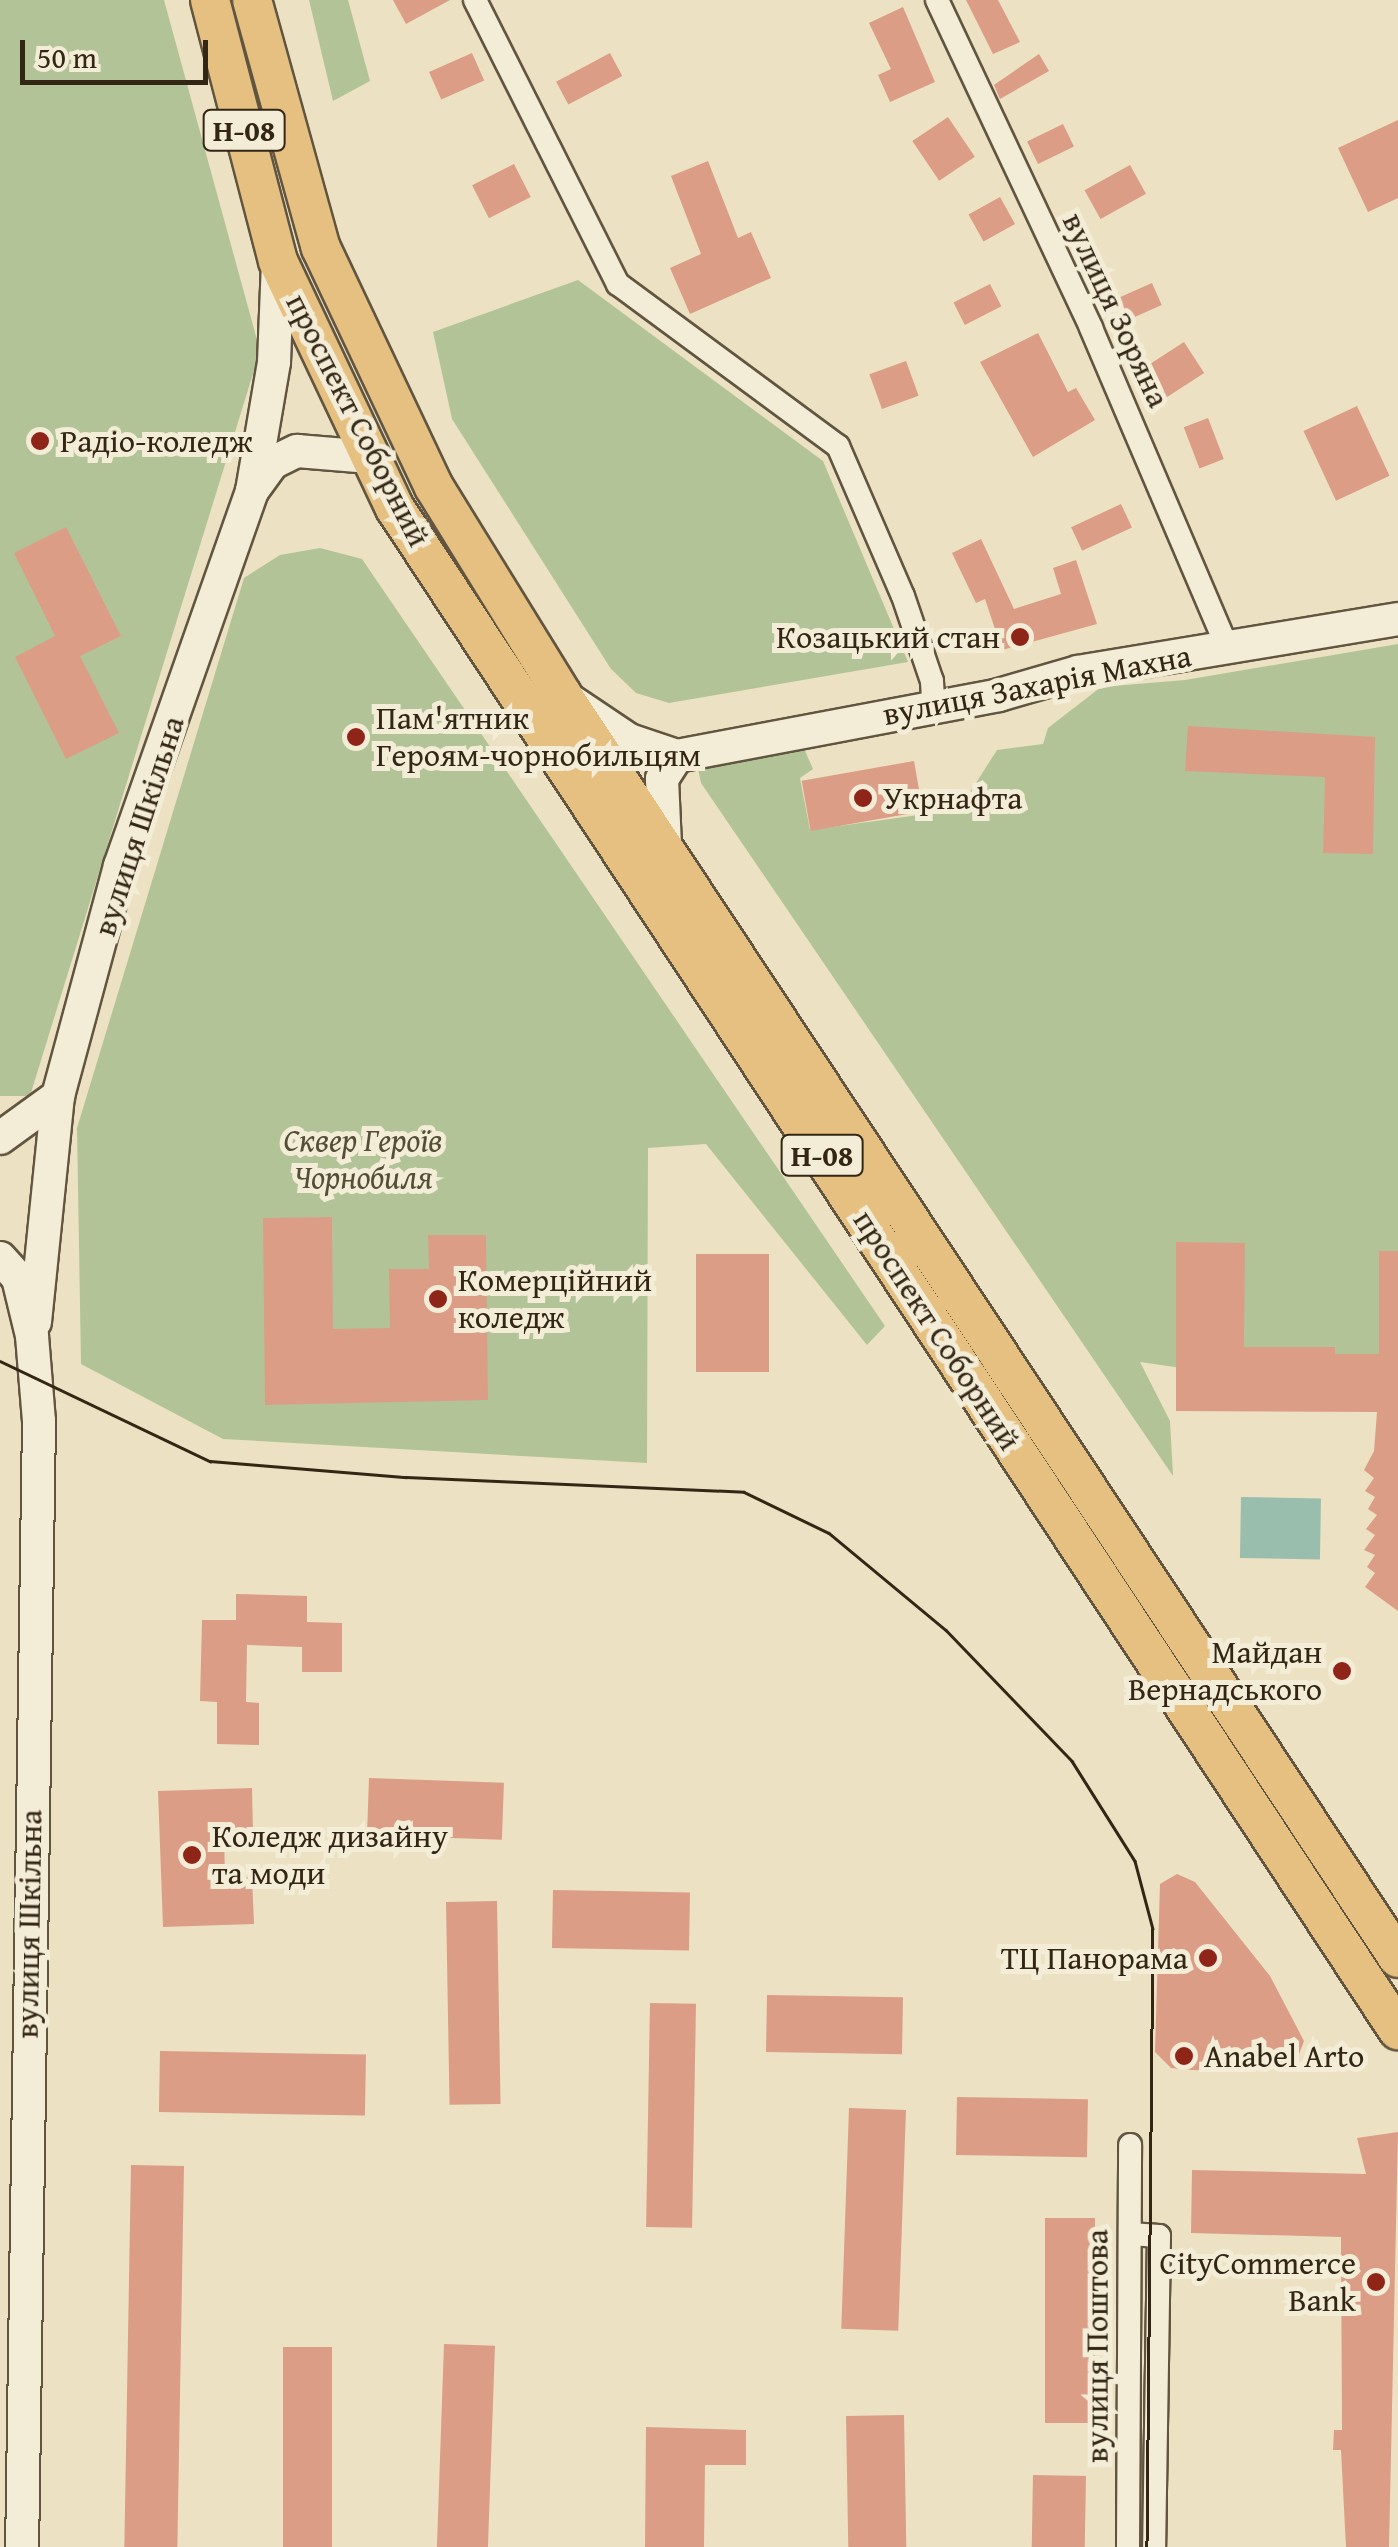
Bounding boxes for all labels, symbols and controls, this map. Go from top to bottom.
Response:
scale bar [25,20,212,82]
text: 50 m [37,35,97,79]
road number: Н-08 [202,105,286,155]
street label: вулиця Зоряна [1054,207,1178,413]
street label: проспект Соборний [278,287,438,553]
place label: Радіо-коледж [60,422,253,460]
marker: Радіо-коледж [29,430,51,452]
place label: Козацький стан [776,618,1000,656]
marker: Козацький стан [1009,626,1031,648]
street label: вулиця Захарія Махна [880,636,1194,734]
place label: Пам'ятник Героям-чорнобильцям [376,700,701,775]
street label: вулиця Шкільна [85,711,193,941]
marker: Пам'ятник Героям-чорнобильцям [345,726,367,748]
place label: Укрнафта [883,779,1022,817]
marker: Укрнафта [852,787,874,809]
park label: Сквер Героїв Чорнобиля [284,1122,442,1197]
road number: Н-08 [780,1130,864,1180]
street label: проспект Соборний [845,1203,1029,1457]
place label: Комерційний коледж [458,1262,652,1337]
marker: Комерційний коледж [427,1288,449,1310]
place label: Майдан Вернадського [1128,1634,1322,1709]
marker: Майдан Вернадського [1331,1660,1353,1682]
street label: вулиця Шкільна [8,1809,50,2039]
place label: Коледж дизайну та моди [212,1818,448,1893]
marker: Коледж дизайну та моди [181,1844,203,1866]
place label: ТЦ Панорама [1001,1939,1188,1977]
marker: ТЦ Панорама [1197,1947,1219,1969]
place label: Anabel Arto [1204,2037,1364,2075]
marker: Anabel Arto [1173,2045,1195,2067]
street label: вулиця Поштова [1078,2229,1116,2463]
place label: CityCommerce Bank [1159,2245,1356,2320]
marker: CityCommerce Bank [1365,2271,1387,2293]

